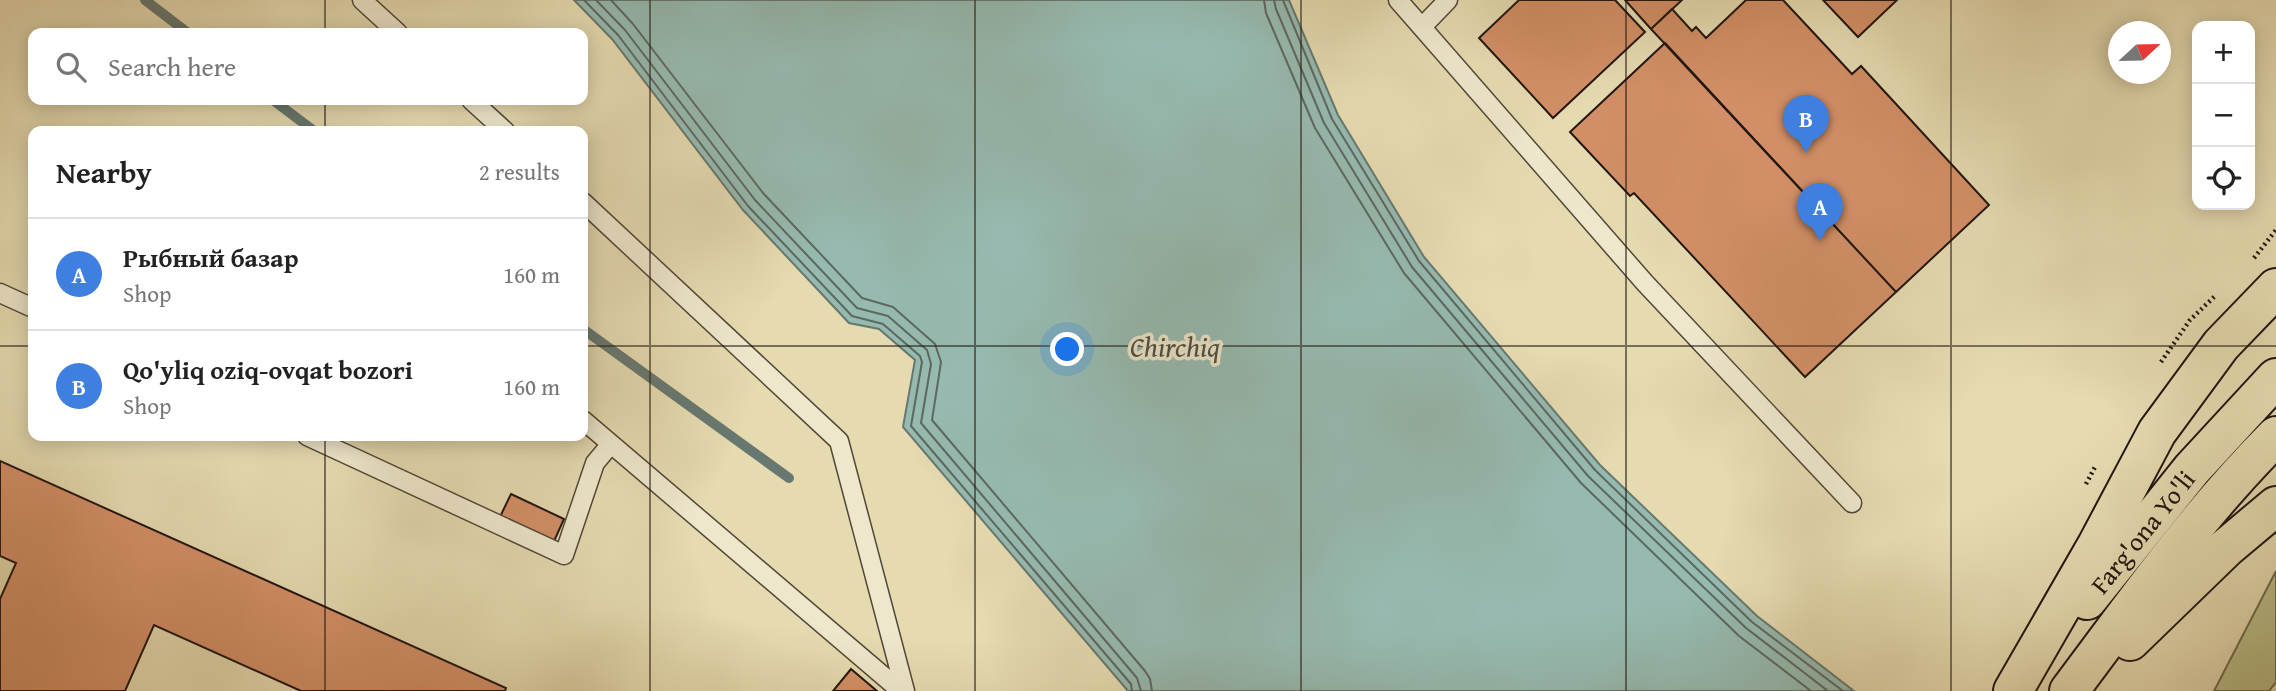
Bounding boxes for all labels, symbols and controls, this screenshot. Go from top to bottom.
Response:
north arrow [2108,21,2171,84]
map controls [2192,21,2255,210]
button: + [2192,21,2255,84]
search box [28,28,588,105]
text: Search here [108,47,236,86]
icon: search [52,48,90,86]
button: − [2192,84,2255,147]
pin: B [1783,95,1829,153]
button: locate [2192,147,2255,210]
text: Nearby [56,150,152,194]
text: 2 results [479,155,560,188]
pin: A [1797,183,1843,241]
text: Рыбный базар [123,238,298,277]
text: A [72,258,86,291]
text: 160 m [503,258,560,291]
text: Shop [123,277,171,310]
water label: Chirchiq [1130,326,1220,367]
your location [1050,332,1084,366]
text: Qo'yliq oziq-ovqat bozori [123,350,413,389]
text: B [72,370,86,403]
text: 160 m [503,370,560,403]
text: Shop [123,389,171,422]
street label: Farg'ona Yo'li [2080,461,2204,602]

